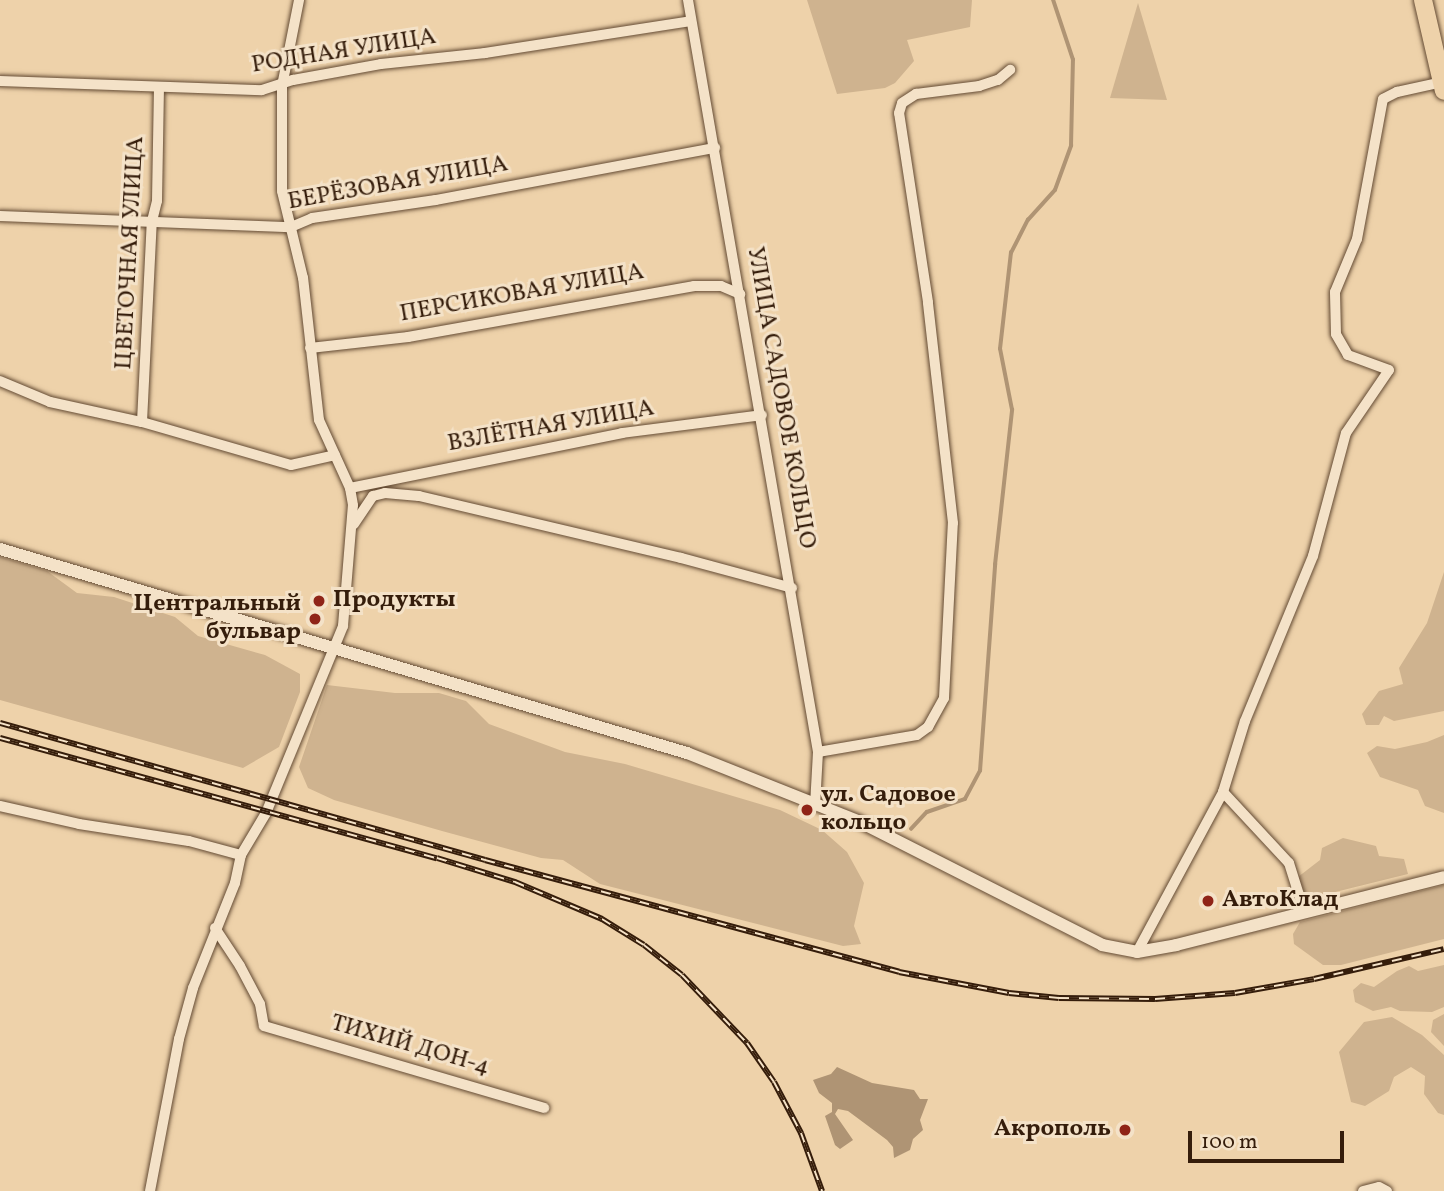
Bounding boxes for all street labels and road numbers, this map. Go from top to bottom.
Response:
street label: РОДНАЯ УЛИЦА [250,23,438,81]
street label: ЦВЕТОЧНАЯ УЛИЦА [111,136,151,370]
street label: БЕРЁЗОВАЯ УЛИЦА [286,150,510,218]
street label: УЛИЦА САДОВОЕ КОЛЬЦО [739,245,821,551]
street label: ПЕРСИКОВАЯ УЛИЦА [398,258,646,330]
street label: ВЗЛЁТНАЯ УЛИЦА [446,395,656,459]
street label: ТИХИЙ ДОН-4 [327,1010,493,1082]

